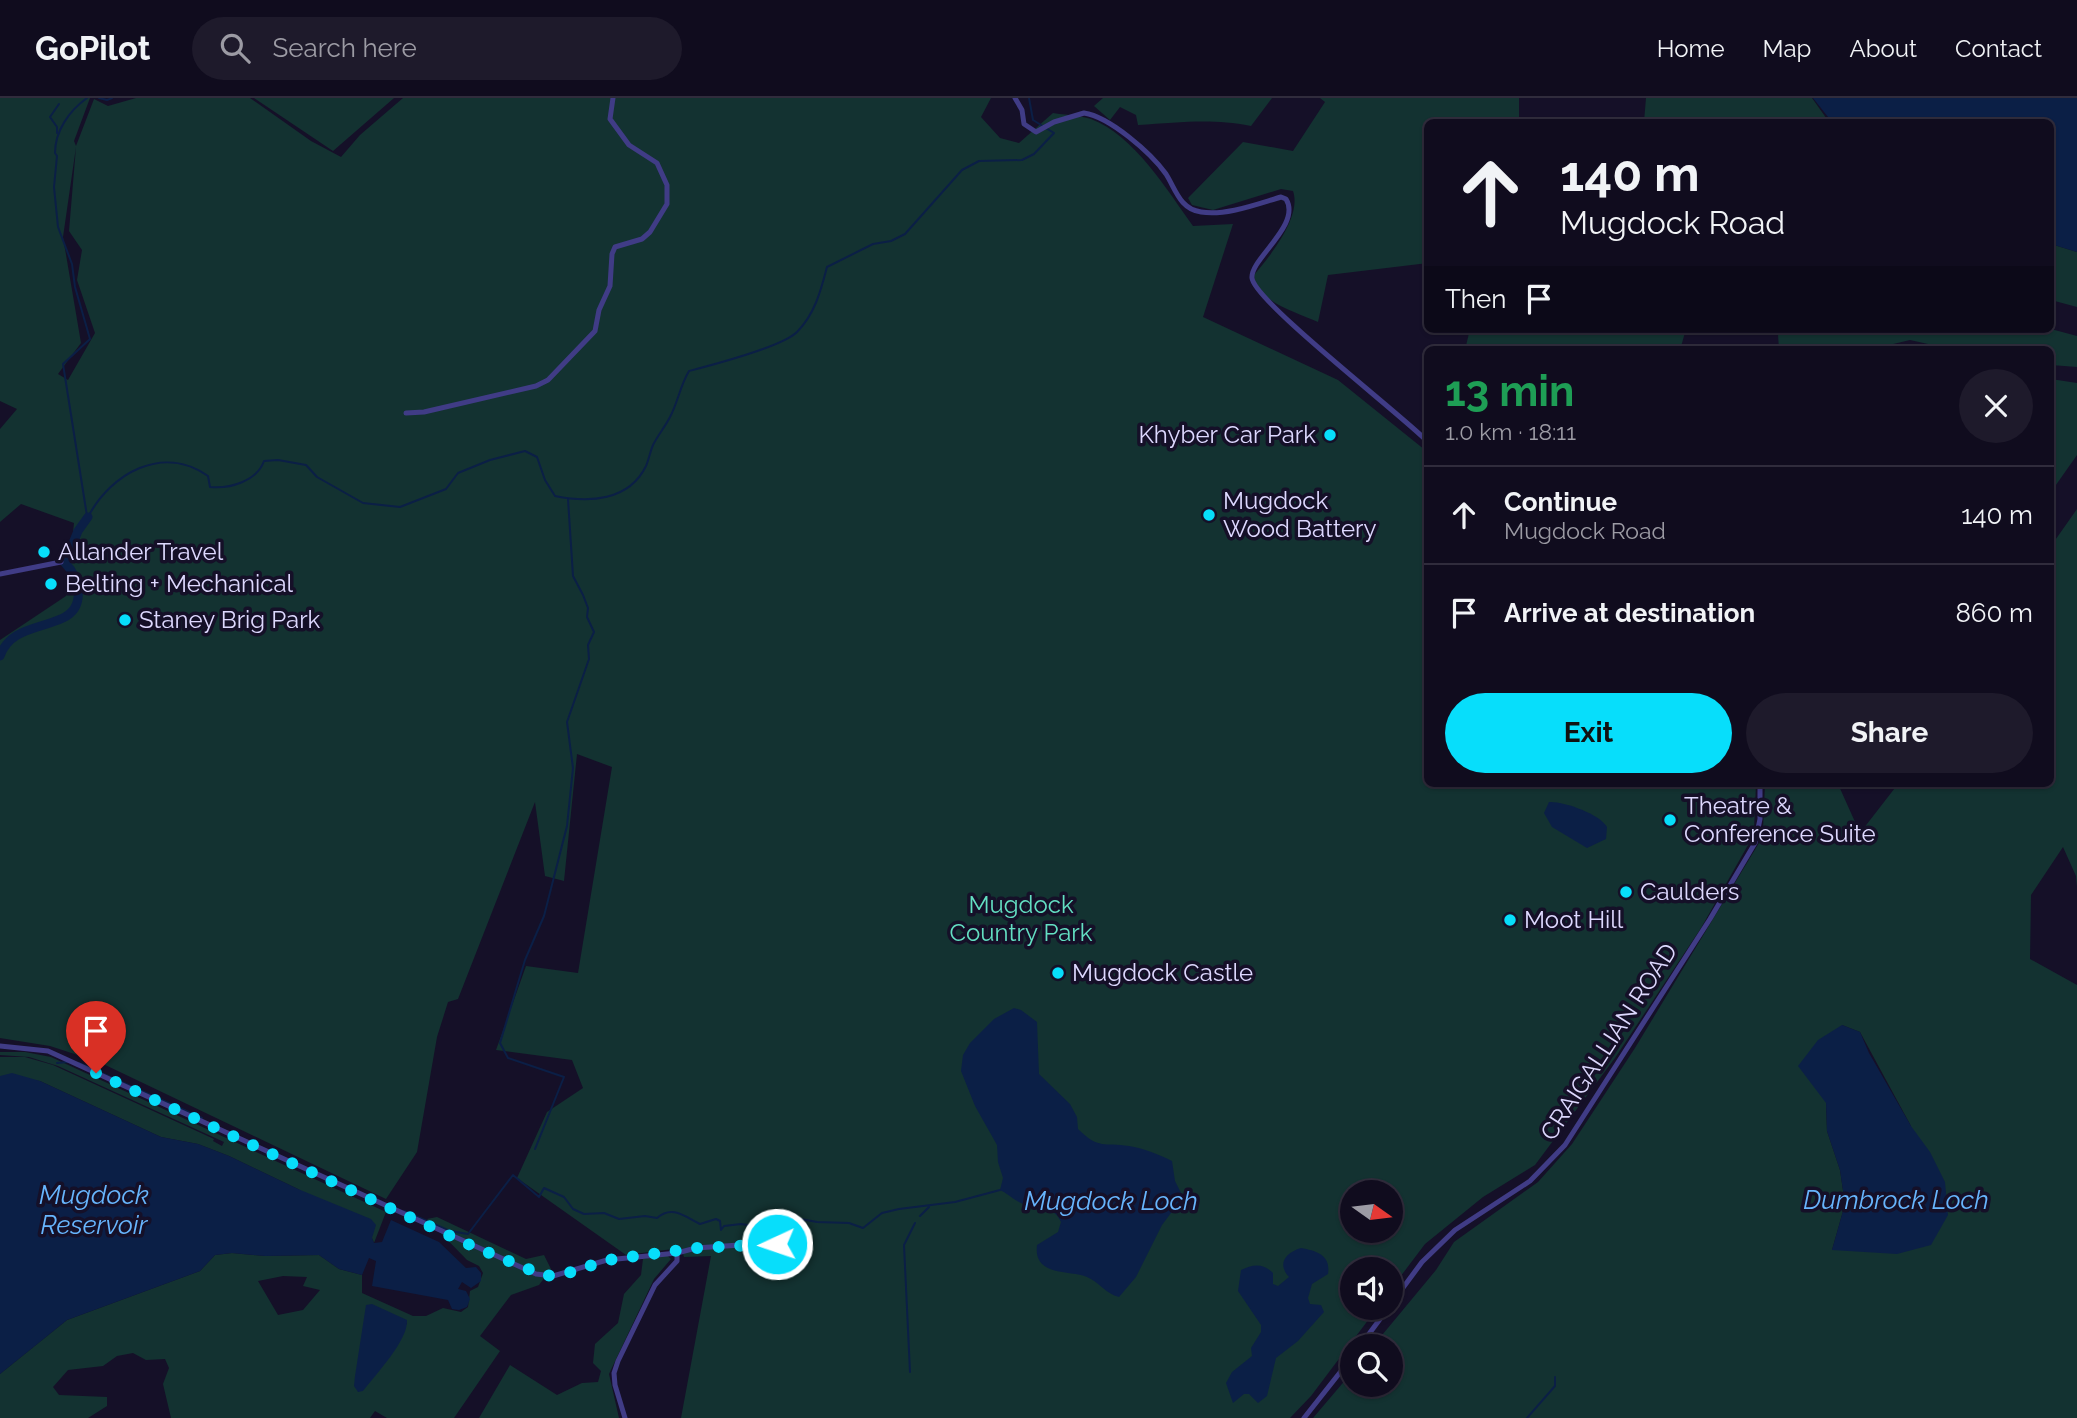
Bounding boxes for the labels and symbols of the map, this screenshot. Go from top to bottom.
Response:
place label: Khyber Car Park [1138,420,1316,449]
marker: Khyber Car Park [1322,427,1338,443]
place label: Mugdock Wood Battery [1223,486,1376,543]
marker: Mugdock Wood Battery [1201,507,1217,523]
place label: Allander Travel [58,537,224,566]
marker: Allander Travel [36,544,52,560]
place label: Belting + Mechanical [65,569,294,598]
marker: Belting + Mechanical [43,576,59,592]
place label: Staney Brig Park [139,605,321,634]
marker: Staney Brig Park [117,612,133,628]
place label: Theatre & Conference Suite [1684,791,1876,848]
marker: Theatre & Conference Suite [1662,812,1678,828]
place label: Caulders [1640,877,1739,906]
marker: Caulders [1618,884,1634,900]
park label: Mugdock Country Park [950,890,1093,947]
place label: Moot Hill [1524,905,1624,934]
marker: Moot Hill [1502,912,1518,928]
street label: CRAIGALLIAN ROAD [1534,938,1683,1146]
place label: Mugdock Castle [1072,958,1253,987]
marker: Mugdock Castle [1050,965,1066,981]
pin [66,1001,126,1073]
water label: Mugdock Reservoir [39,1180,149,1240]
north arrow [1340,1180,1404,1242]
water label: Dumbrock Loch [1803,1185,1989,1215]
water label: Mugdock Loch [1024,1186,1198,1216]
position arrow [740,1207,814,1281]

